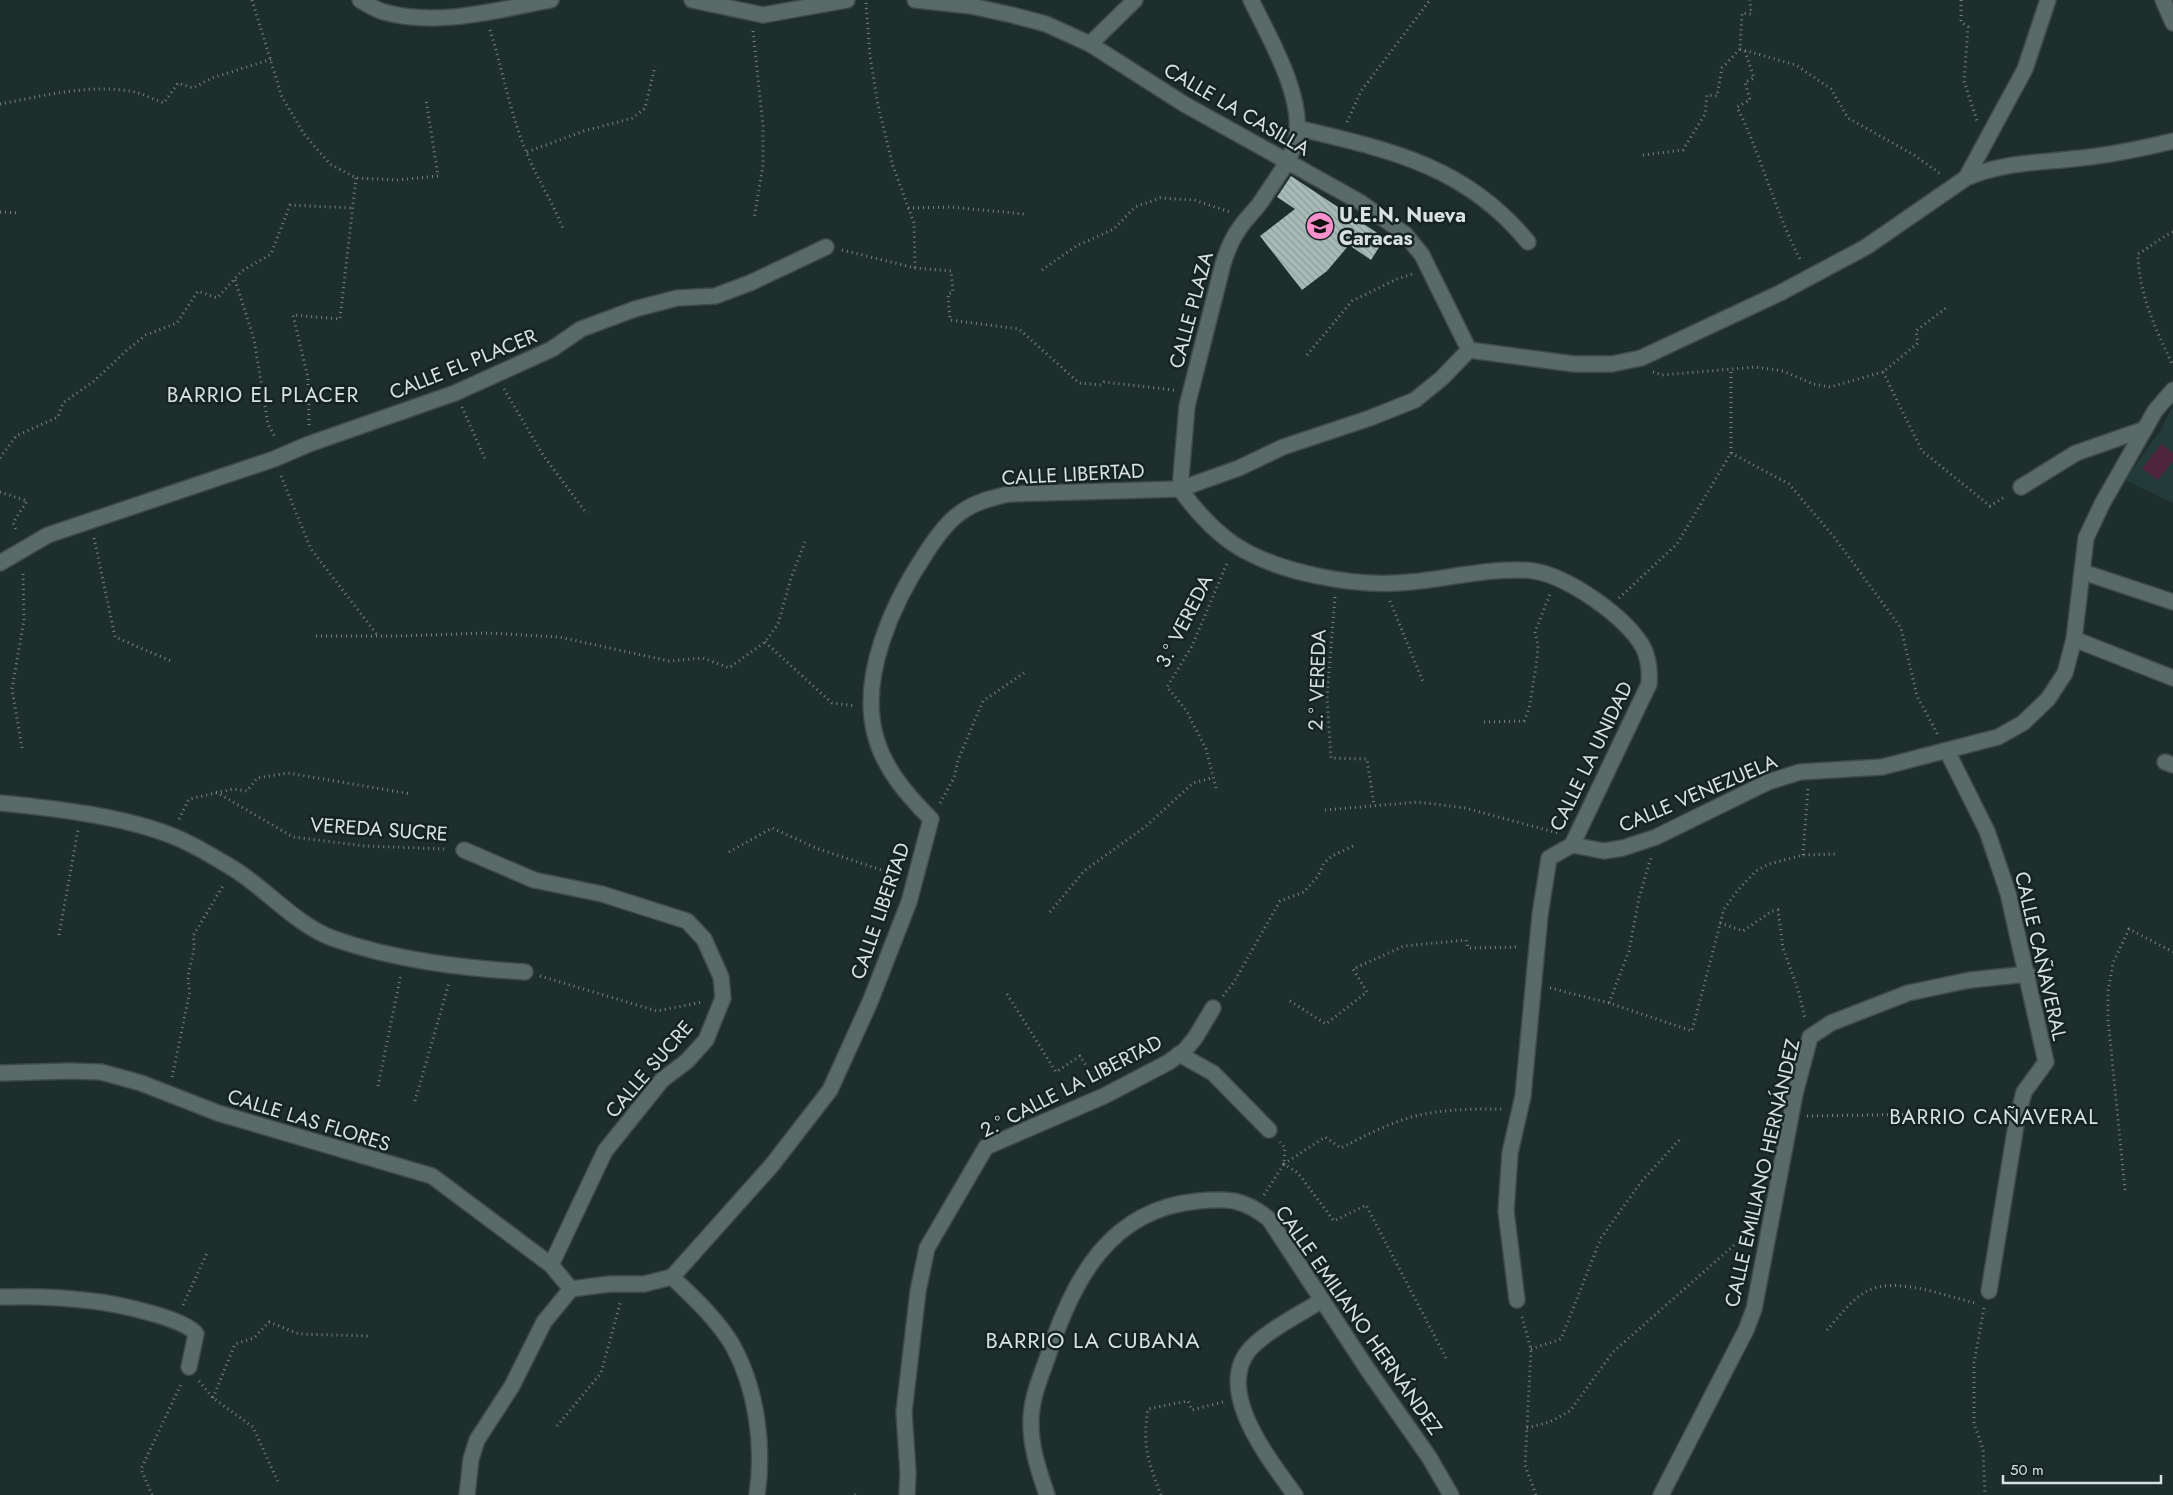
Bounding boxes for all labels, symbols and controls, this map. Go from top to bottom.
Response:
street label: CALLE LA CASILLA [1158,56,1316,164]
place label: U.E.N. Nueva Caracas [1339,201,1466,253]
school or university icon: U.E.N. Nueva Caracas [1305,211,1335,241]
street label: CALLE PLAZA [1162,248,1221,372]
street label: CALLE EL PLACER [385,322,541,407]
district label: BARRIO EL PLACER [167,380,359,410]
street label: CALLE LIBERTAD [1001,456,1145,493]
street label: 3.° VEREDA [1149,569,1221,673]
street label: 2.° VEREDA [1301,628,1334,731]
street label: CALLE LA UNIDAD [1543,677,1640,836]
street label: CALLE VENEZUELA [1615,747,1783,840]
street label: VEREDA SUCRE [309,810,449,849]
street label: CALLE LIBERTAD [843,839,917,983]
street label: CALLE CAÑAVERAL [2007,869,2074,1043]
street label: CALLE SUCRE [599,1014,700,1124]
street label: 2.° CALLE LA LIBERTAD [975,1028,1167,1145]
street label: CALLE EMILIANO HERNÁNDEZ [1718,1036,1807,1310]
street label: CALLE LAS FLORES [224,1082,394,1159]
district label: BARRIO CAÑAVERAL [1889,1102,2099,1132]
street label: CALLE EMILIANO HERNÁNDEZ [1268,1200,1449,1441]
district label: BARRIO LA CUBANA [985,1324,1201,1356]
scale bar [2003,1452,2160,1484]
text: 50 m [2010,1459,2044,1481]

